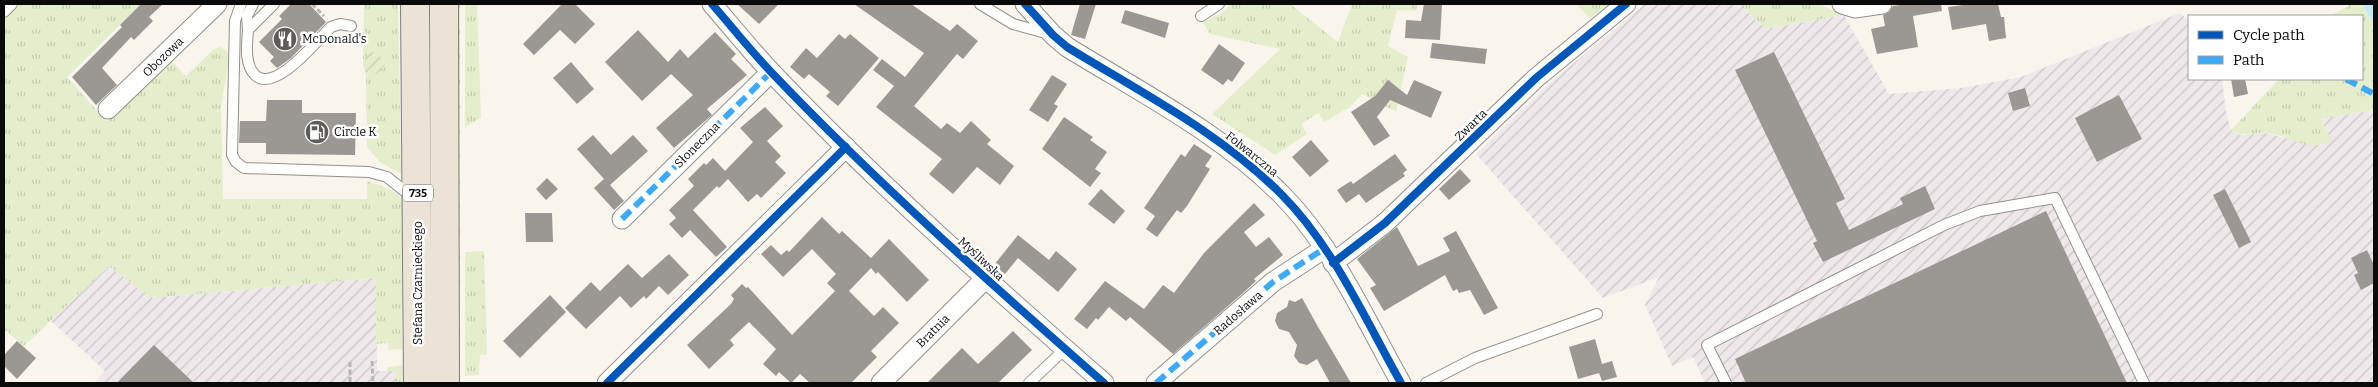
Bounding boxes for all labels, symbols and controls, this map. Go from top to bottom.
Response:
legend [2188,15,2363,80]
restaurant icon: McDonald's [272,26,298,52]
text: Cycle path [2233,26,2305,44]
place label: McDonald's [302,32,367,46]
street label: Obozowa [140,34,187,80]
text: Path [2233,51,2265,69]
street label: Zwarta [1452,106,1490,144]
fuel station icon: Circle K [304,119,330,145]
street label: Słoneczna [671,119,723,171]
place label: Circle K [334,125,377,139]
street label: Folwarczna [1223,129,1281,180]
road number: 735 [403,184,433,202]
street label: Stefana Czarnieckiego [411,221,425,345]
street label: Myśliwska [955,234,1007,284]
street label: Radosława [1211,288,1266,338]
street label: Bratnia [914,311,953,350]

